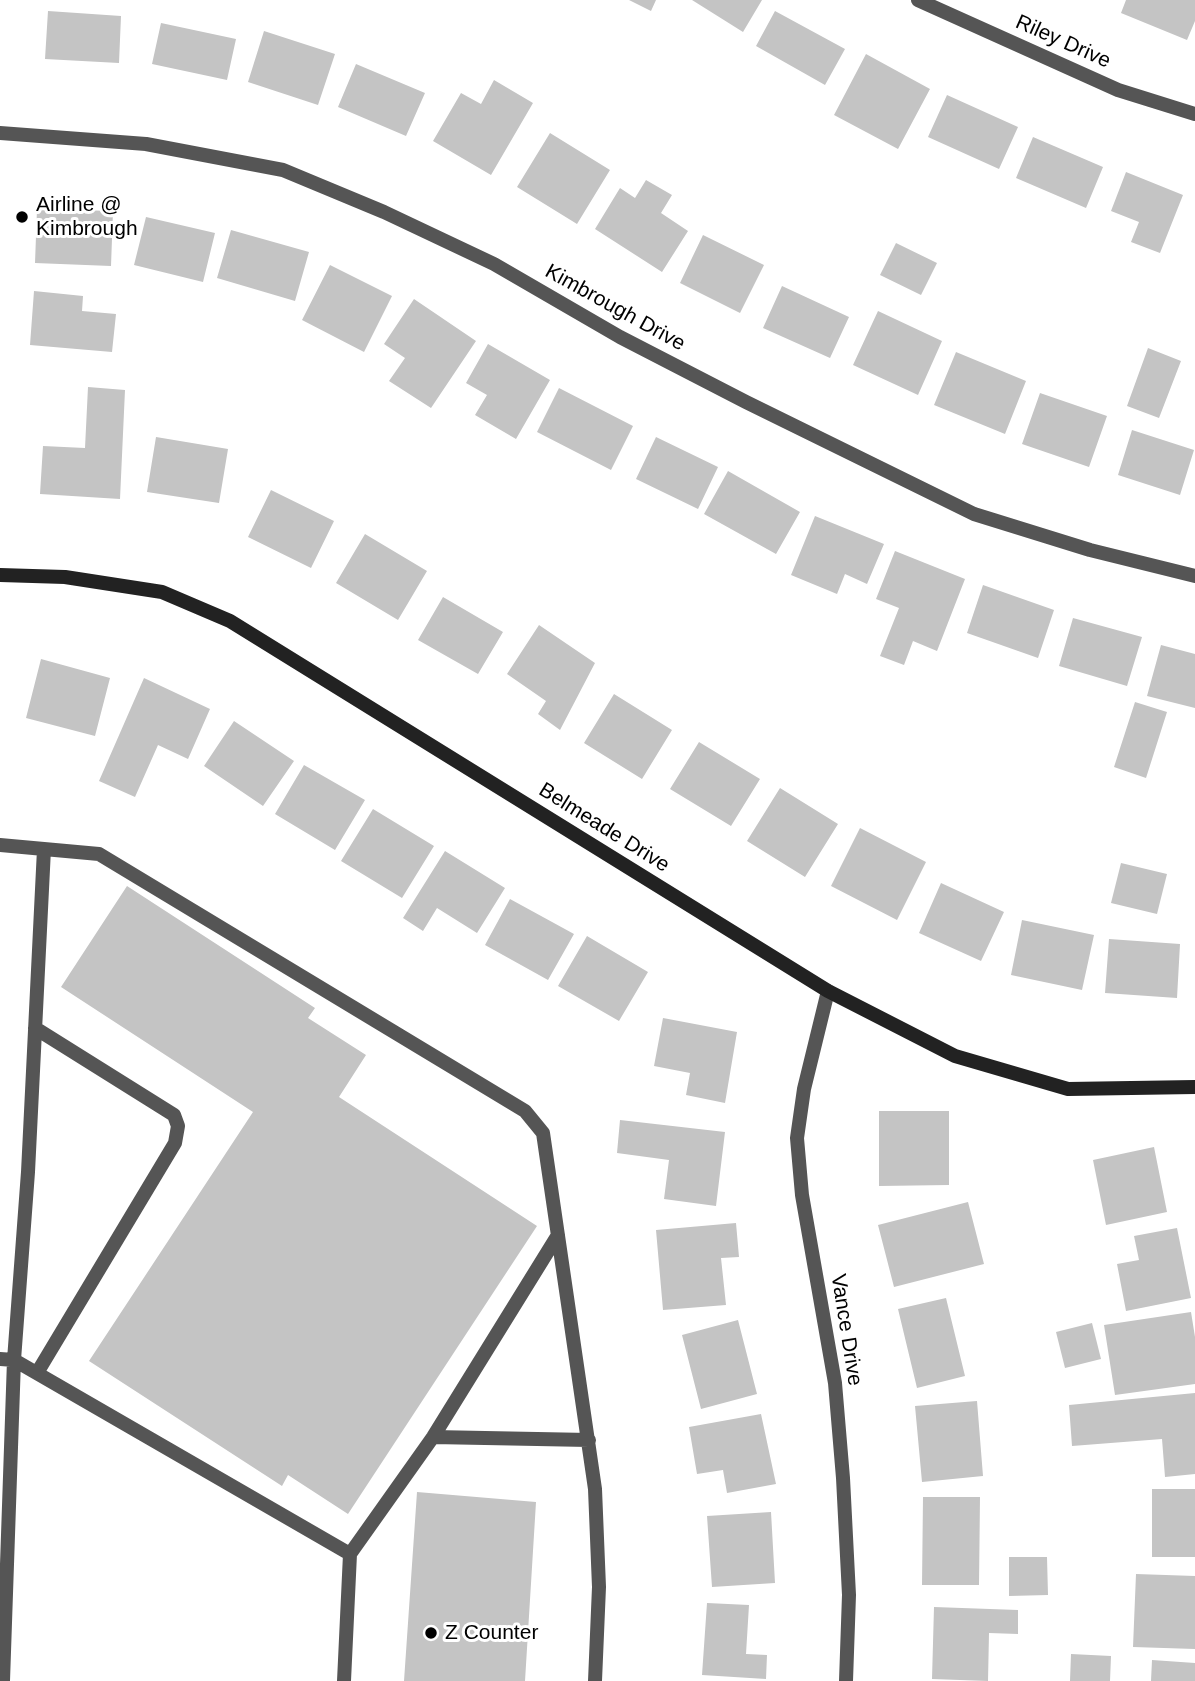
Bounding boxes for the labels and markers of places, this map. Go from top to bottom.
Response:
place label: Airline @ Kimbrough [36,192,138,242]
marker: Airline @ Kimbrough [14,209,30,225]
place label: Z Counter [445,1620,538,1646]
marker: Z Counter [423,1625,439,1641]

